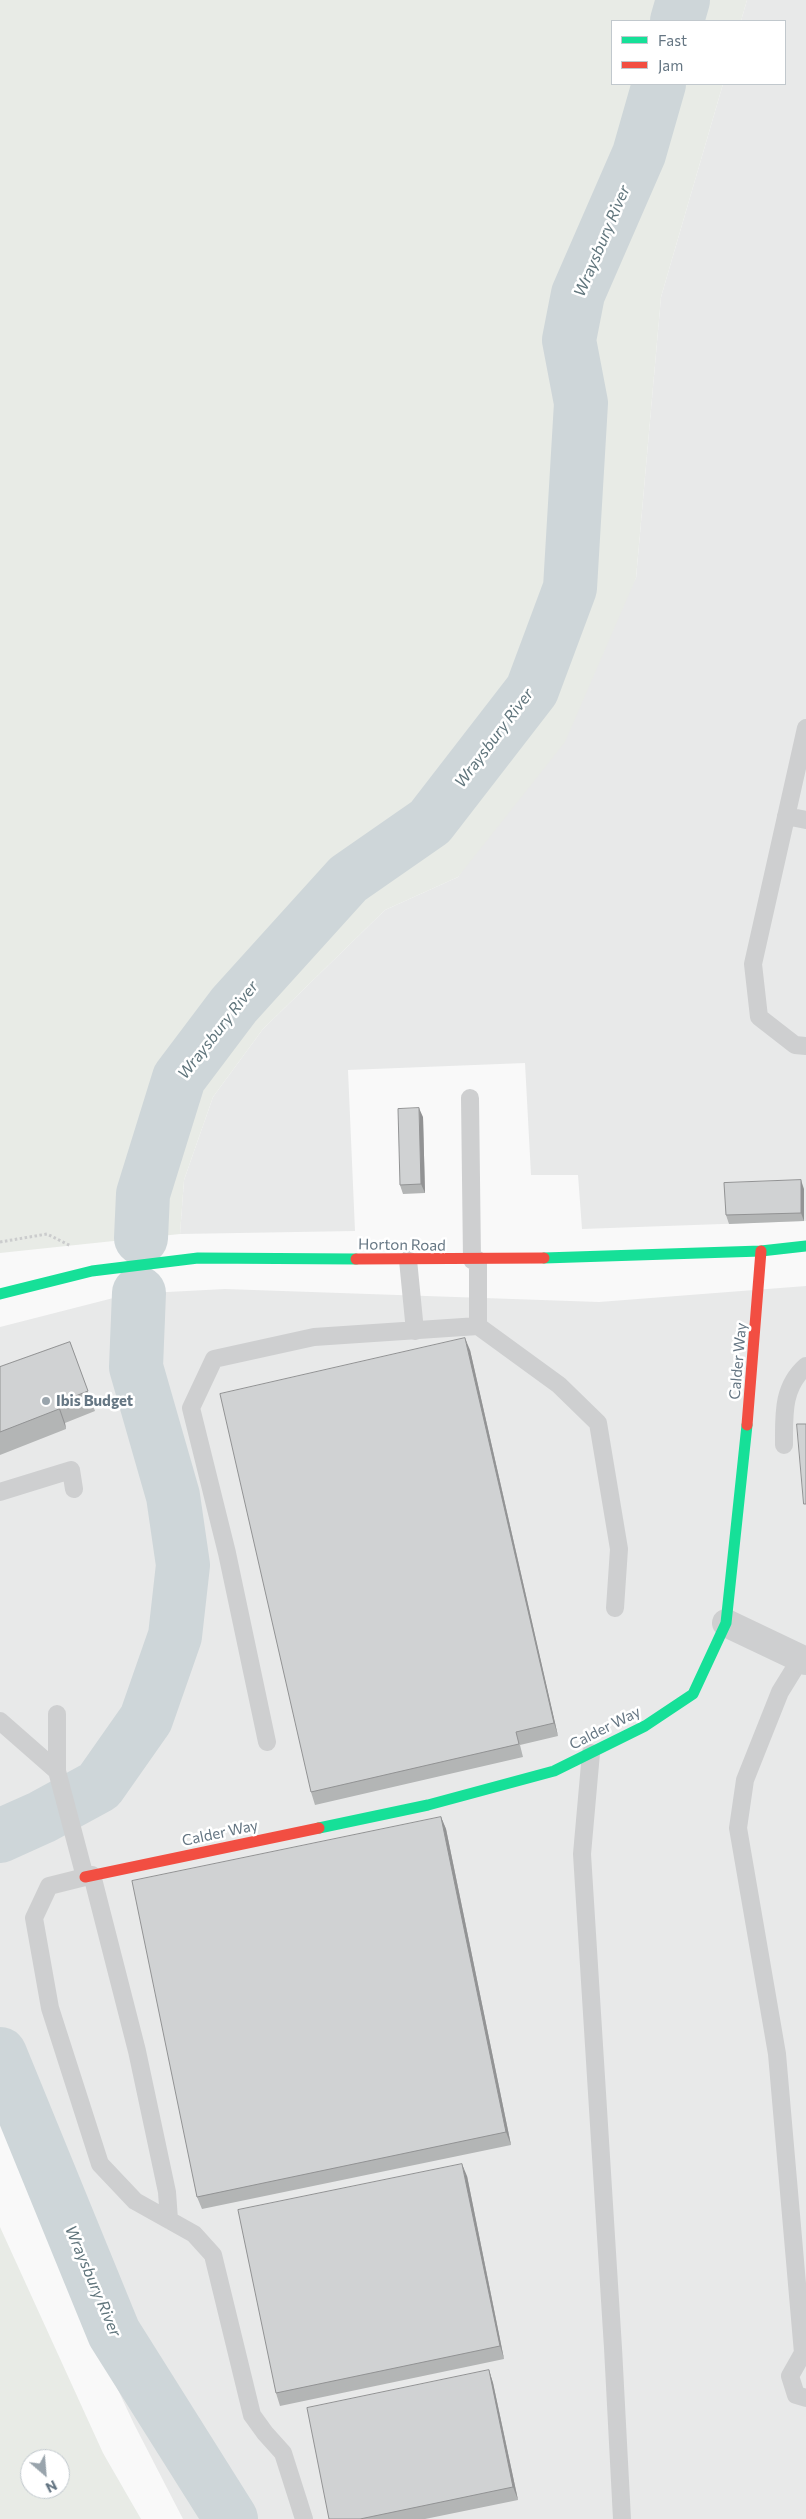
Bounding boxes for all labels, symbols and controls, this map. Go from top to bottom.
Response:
legend [611,20,786,85]
text: Fast [658,31,687,49]
text: Jam [658,56,683,74]
water label: Wraysbury River [570,182,634,300]
water label: Wraysbury River [450,685,538,791]
water label: Wraysbury River [174,977,262,1083]
street label: Horton Road [358,1235,446,1255]
street label: Calder Way [726,1322,750,1400]
place label: Ibis Budget [56,1392,133,1410]
marker: Ibis Budget [40,1395,52,1407]
street label: Calder Way [566,1702,644,1754]
street label: Calder Way [180,1816,260,1850]
water label: Wraysbury River [61,2222,125,2340]
north arrow [20,2449,70,2499]
text: N [43,2477,60,2497]

